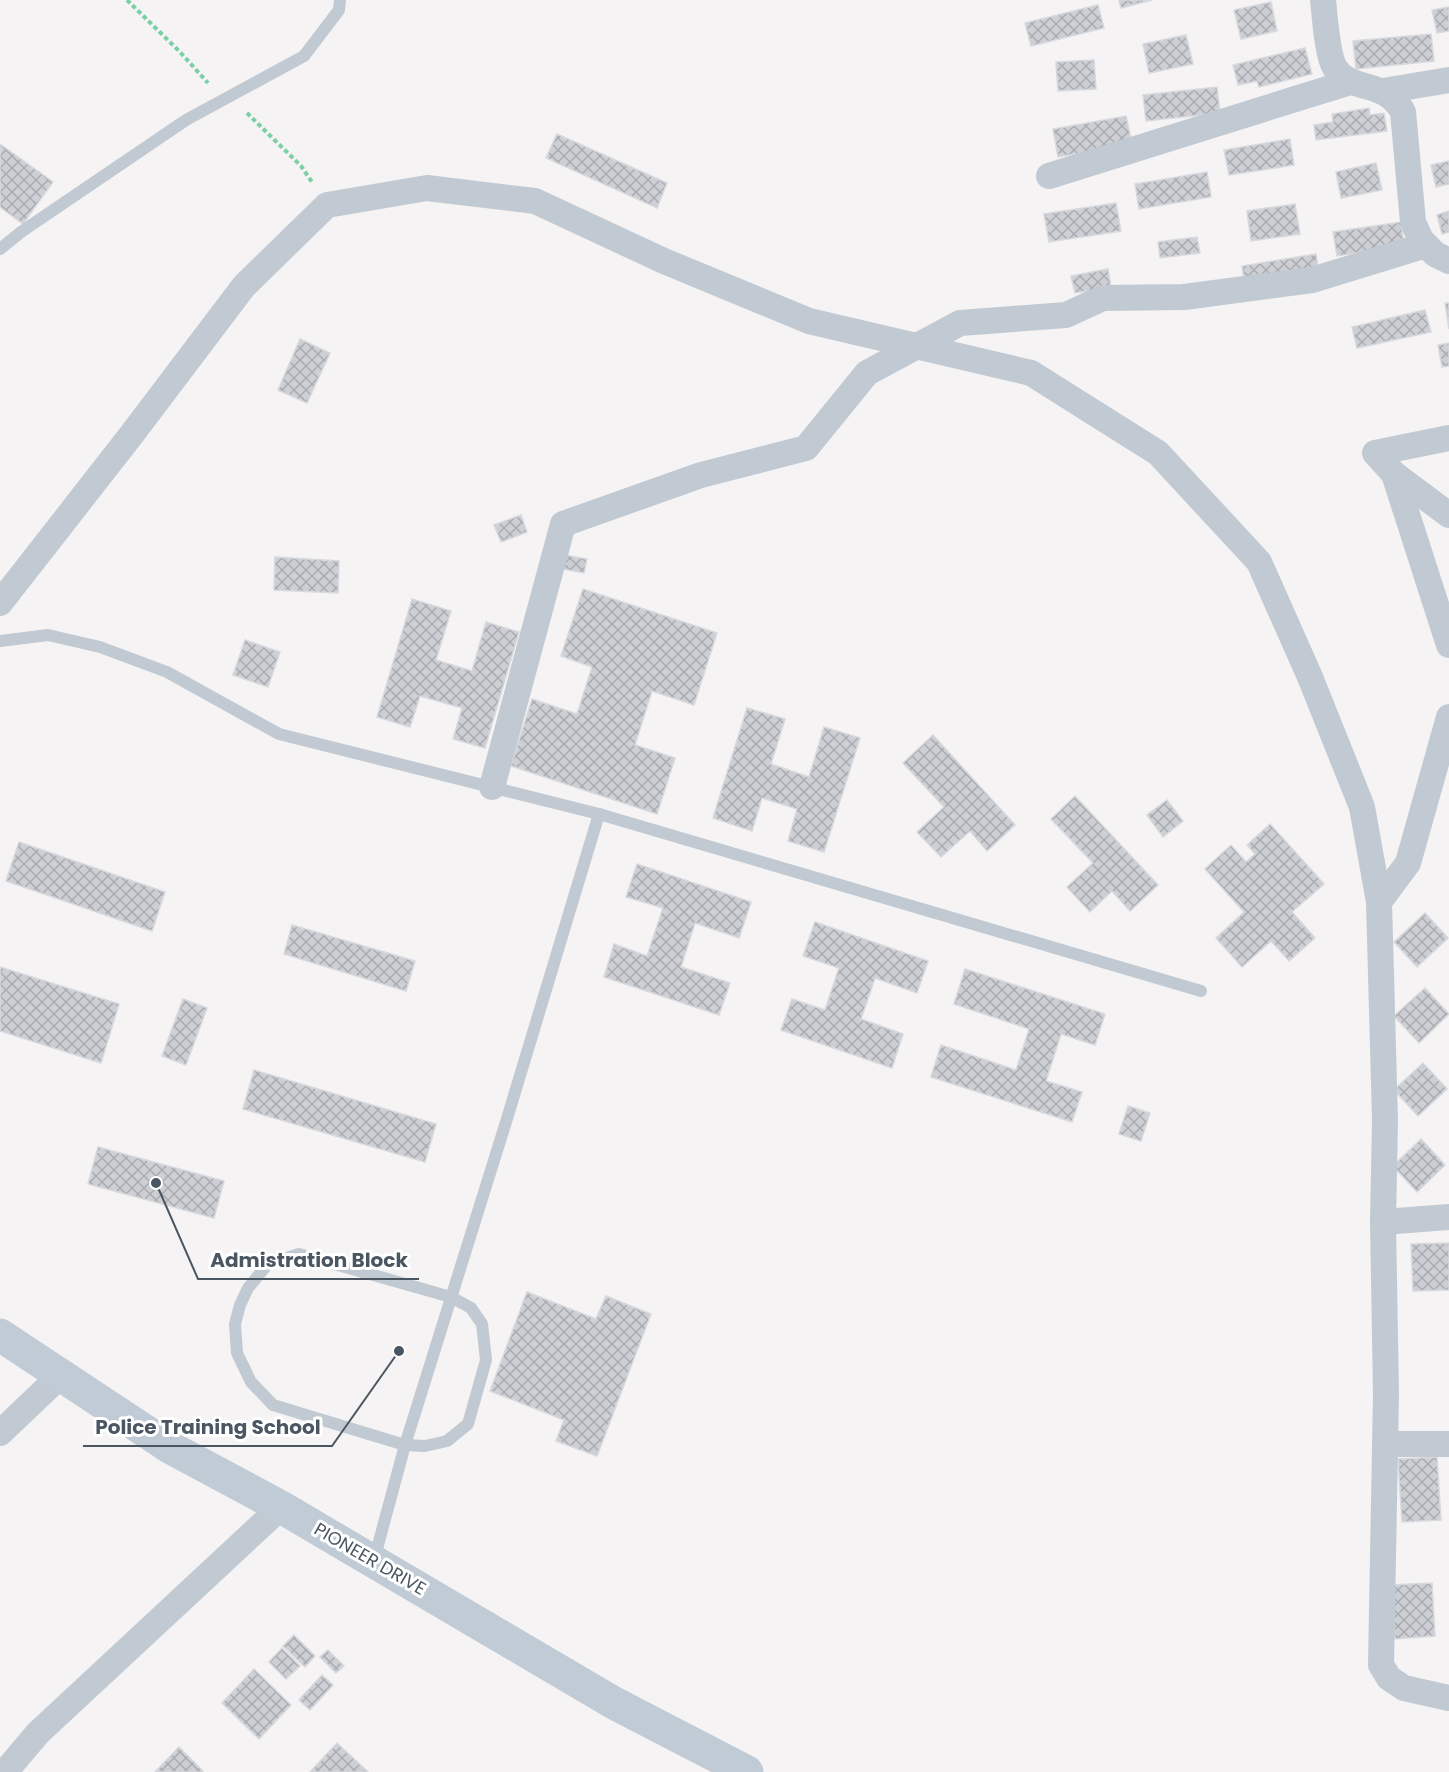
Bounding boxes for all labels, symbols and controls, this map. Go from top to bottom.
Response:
callout: Admistration Block [198,1241,419,1279]
text: Admistration Block [210,1246,408,1274]
callout: Police Training School [83,1408,332,1446]
text: Police Training School [95,1413,321,1441]
street label: PIONEER DRIVE [310,1516,431,1601]

